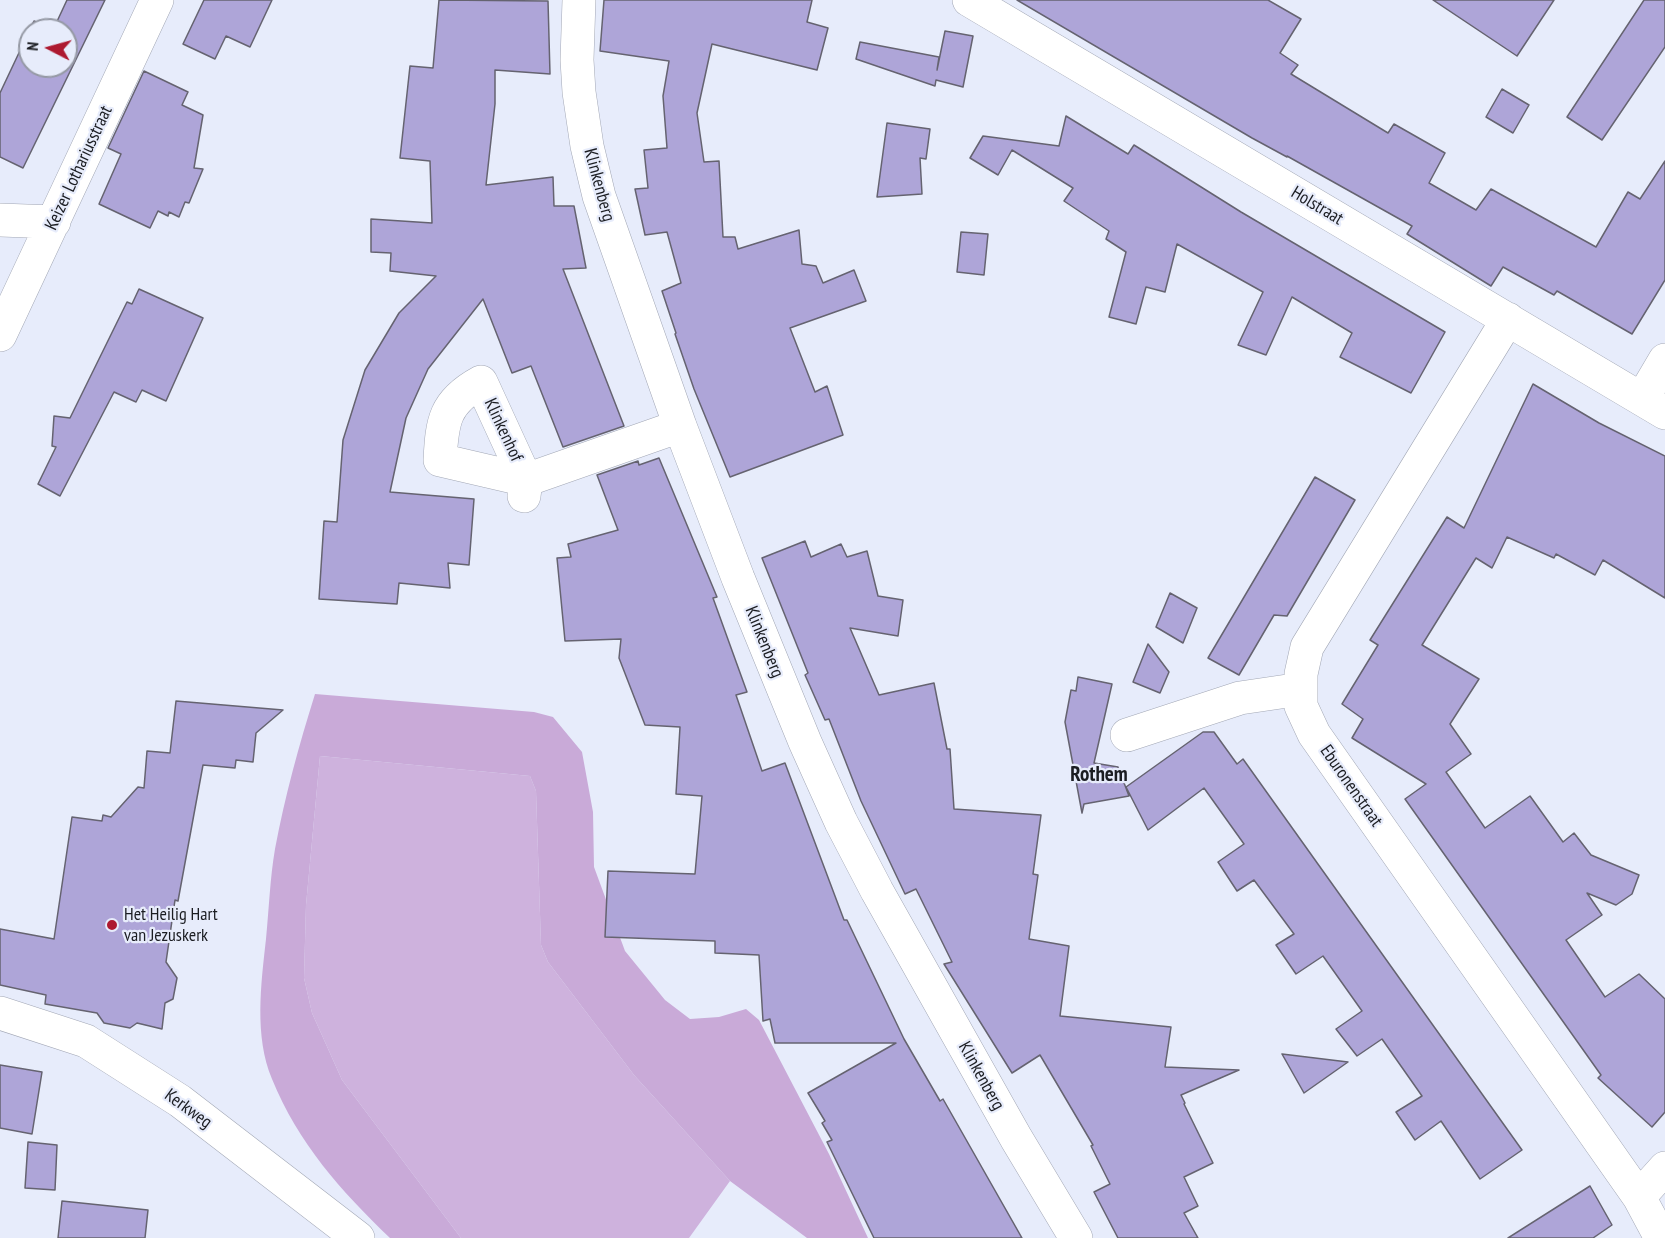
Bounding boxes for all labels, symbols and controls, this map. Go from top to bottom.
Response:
north arrow [18,18,78,78]
text: N [22,41,42,52]
street label: Keizer Lothariusstraat [41,102,117,234]
street label: Klinkenberg [579,146,619,224]
street label: Holstraat [1287,182,1347,230]
street label: Klinkenhof [479,395,527,465]
street label: Klinkenberg [740,603,788,681]
street label: Eburonenstraat [1315,741,1387,831]
district label: Rothem [1070,762,1128,788]
place label: Het Heilig Hart van Jezuskerk [124,904,218,946]
marker: Het Heilig Hart van Jezuskerk [105,918,119,932]
street label: Klinkenberg [953,1038,1009,1114]
street label: Kerkweg [160,1085,216,1133]

